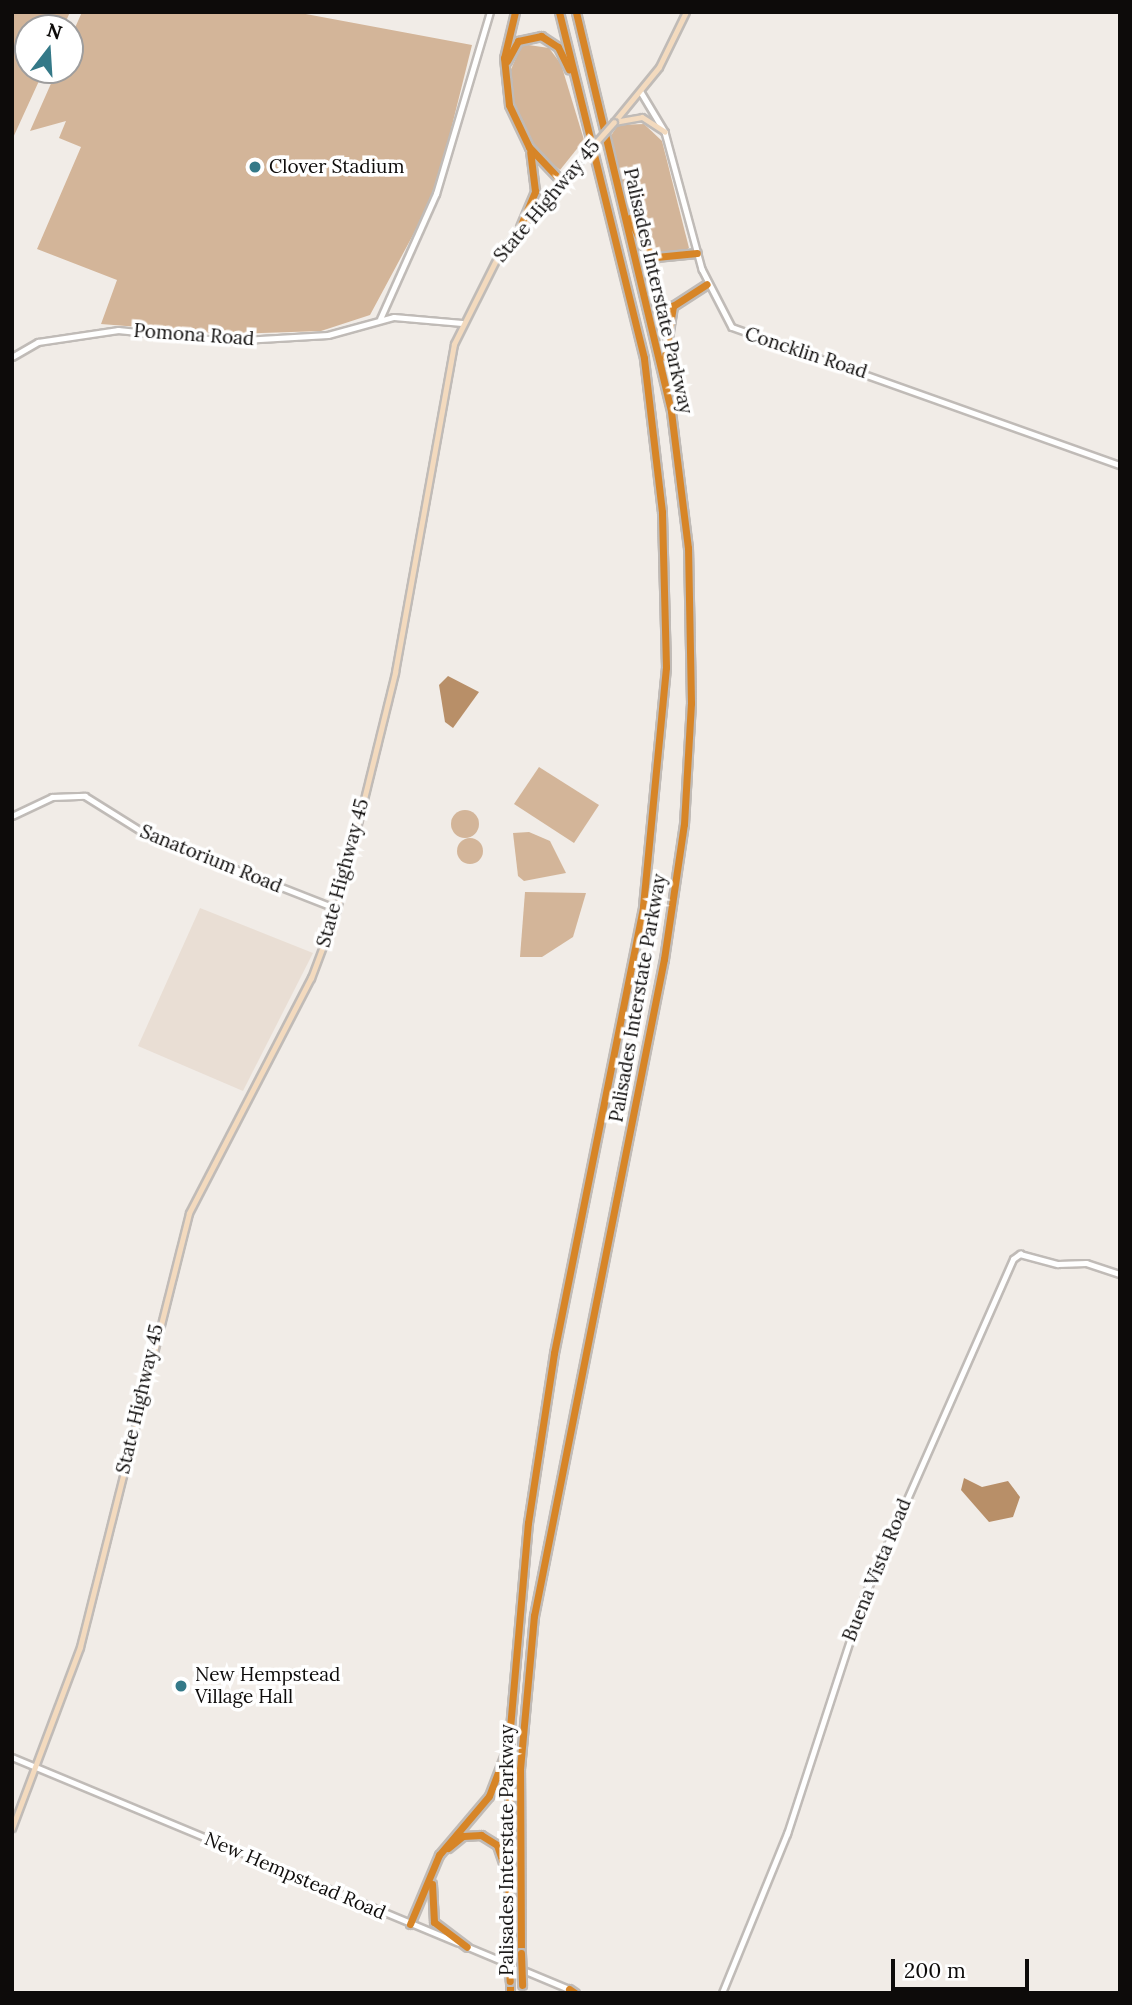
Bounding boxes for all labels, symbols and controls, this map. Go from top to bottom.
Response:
north arrow [14,14,84,84]
text: N [44,17,65,44]
street label: State Highway 45 [489,135,605,267]
place label: Clover Stadium [269,156,404,178]
marker: Clover Stadium [247,159,263,175]
street label: Palisades Interstate Parkway [619,166,697,416]
street label: Pomona Road [133,319,255,351]
street label: Concklin Road [742,322,870,384]
street label: State Highway 45 [312,796,374,950]
street label: Sanatorium Road [137,820,285,898]
street label: Palisades Interstate Parkway [605,872,671,1124]
street label: State Highway 45 [112,1322,168,1476]
street label: Buena Vista Road [838,1495,916,1645]
place label: New Hempstead Village Hall [195,1664,340,1708]
marker: New Hempstead Village Hall [173,1678,189,1694]
street label: Palisades Interstate Parkway [496,1724,518,1976]
street label: New Hempstead Road [201,1828,389,1924]
scale bar [894,1946,1032,1990]
text: 200 m [904,1957,966,1984]

